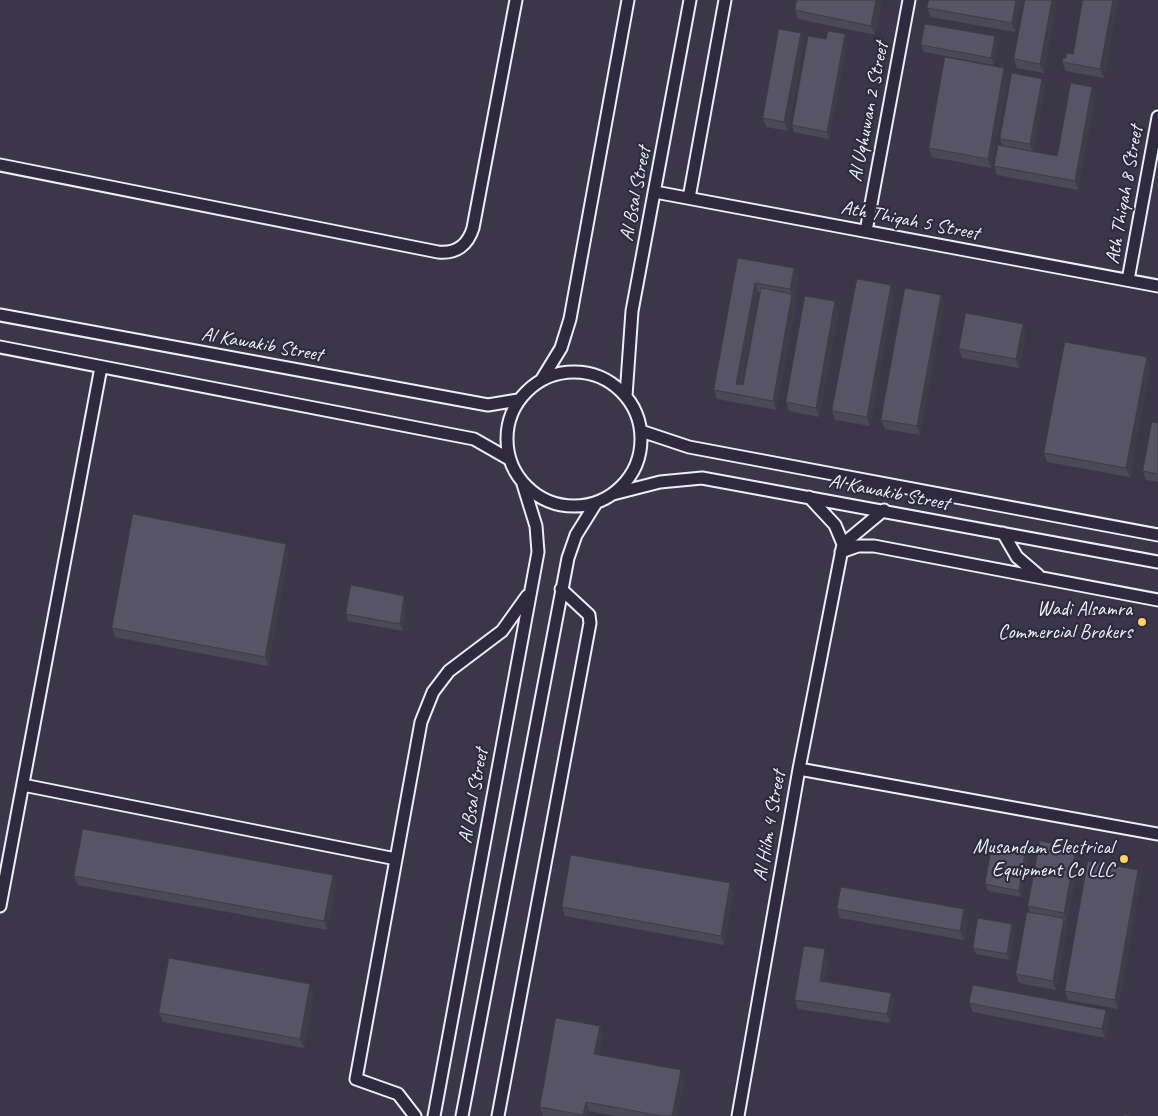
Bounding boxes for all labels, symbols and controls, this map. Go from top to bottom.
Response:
street label: Al Uqhuwan 2 Street [844,40,894,184]
street label: Ath Thiqah 8 Street [1101,124,1149,266]
street label: Al Bsal Street [615,145,657,243]
street label: Ath Thiqah 5 Street [839,196,981,246]
street label: Al Kawakib Street [200,323,324,367]
street label: Al Kawakib Street [827,470,951,516]
place label: Wadi Alsamra Commercial Brokers [998,598,1132,645]
marker: Wadi Alsamra Commercial Brokers [1136,616,1148,628]
street label: Al Bsal Street [454,747,494,845]
street label: Al Hilm 4 Street [749,769,791,883]
place label: Musandam Electrical Equipment Co LLC [973,836,1114,883]
marker: Musandam Electrical Equipment Co LLC [1118,853,1130,865]

